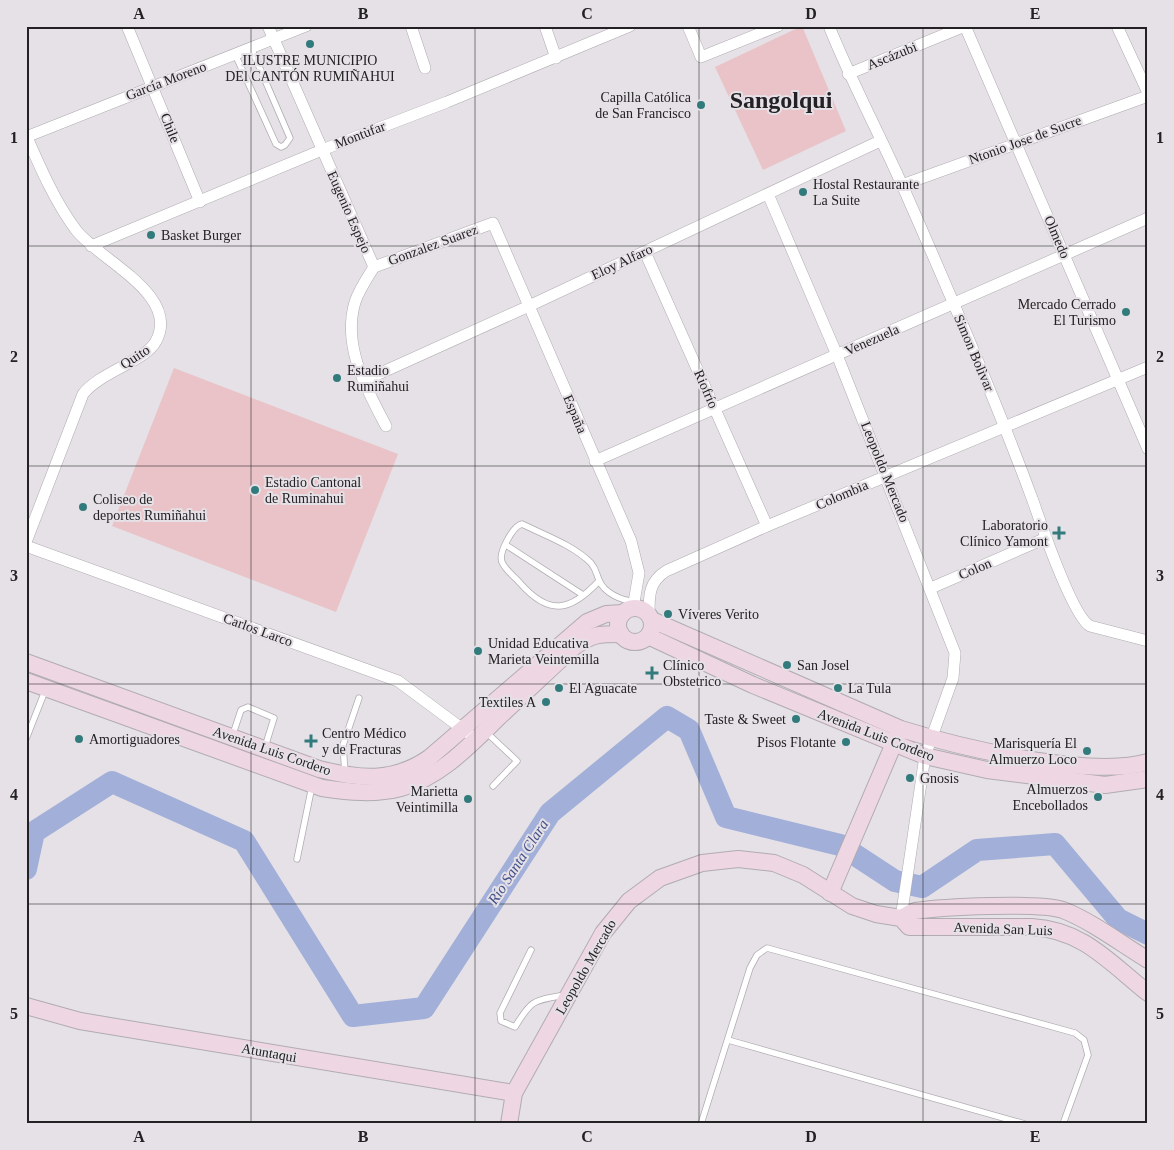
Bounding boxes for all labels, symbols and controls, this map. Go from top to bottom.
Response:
text: A [133,5,145,22]
text: B [358,5,369,22]
text: C [581,5,593,22]
text: D [805,5,817,22]
text: E [1030,5,1040,22]
marker: ILUSTRE MUNICIPIO DEl CANTÓN RUMIÑAHUI [304,38,316,50]
street label: Ascázubi [865,39,919,73]
place label: ILUSTRE MUNICIPIO DEl CANTÓN RUMIÑAHUI [225,53,395,84]
street label: García Moreno [124,59,208,103]
district label: Sangolqui [730,87,833,113]
place label: Capilla Católica de San Francisco [595,90,692,121]
marker: Capilla Católica de San Francisco [695,99,707,111]
street label: Chile [157,111,183,145]
street label: Ntonio Jose de Sucre [967,113,1083,167]
street label: Montùfar [333,118,388,151]
text: 1 [10,129,18,146]
text: 1 [1156,129,1164,146]
street label: Eugenio Espejo [324,169,374,255]
place label: Hostal Restaurante La Suite [813,177,919,208]
marker: Hostal Restaurante La Suite [797,186,809,198]
street label: Olmedo [1041,213,1073,261]
street label: Gonzalez Suarez [386,222,480,268]
place label: Basket Burger [161,228,242,243]
marker: Basket Burger [145,229,157,241]
street label: Eloy Alfaro [589,241,655,283]
place label: Mercado Cerrado El Turismo [1018,297,1116,328]
marker: Mercado Cerrado El Turismo [1120,306,1132,318]
street label: Simon Bolìvar [951,312,997,394]
street label: Venezuela [843,321,902,359]
street label: Quito [118,342,152,372]
text: 2 [10,348,18,365]
text: 2 [1156,348,1164,365]
place label: Estadio Rumiñahui [347,363,409,394]
street label: Riofrío [691,367,721,411]
marker: Estadio Rumiñahui [331,372,343,384]
street label: España [560,392,590,436]
street label: Leopoldo Mercado [858,420,912,524]
place label: Estadio Cantonal de Ruminahui [265,475,361,506]
street label: Colombia [814,477,871,513]
marker: Estadio Cantonal de Ruminahui [249,484,261,496]
place label: Coliseo de deportes Rumiñahui [93,492,206,523]
marker: Coliseo de deportes Rumiñahui [77,501,89,513]
place label: Laboratorio Clínico Yamont [960,518,1048,549]
marker: Laboratorio Clínico Yamont [1052,526,1066,540]
street label: Colon [956,555,994,583]
text: 3 [10,567,18,584]
text: 3 [1156,567,1164,584]
place label: Víveres Verito [678,607,759,622]
marker: Víveres Verito [662,608,674,620]
street label: Carlos Larco [221,611,295,649]
place label: Unidad Educativa Marieta Veintemilla [488,636,600,667]
marker: Unidad Educativa Marieta Veintemilla [472,645,484,657]
place label: Clínico Obstetrico [663,658,721,689]
place label: San Josel [797,658,850,673]
marker: San Josel [781,659,793,671]
marker: Clínico Obstetrico [645,666,659,680]
place label: El Aguacate [569,681,637,696]
place label: La Tula [848,681,892,696]
marker: El Aguacate [553,682,565,694]
marker: La Tula [832,682,844,694]
place label: Textiles A [479,695,537,710]
marker: Textiles A [540,696,552,708]
street label: Avenida Luis Cordero [815,706,937,764]
place label: Taste & Sweet [705,712,786,727]
marker: Taste & Sweet [790,713,802,725]
street label: Avenida Luis Cordero [211,724,333,778]
place label: Centro Médico y de Fracturas [322,726,406,757]
place label: Amortiguadores [89,732,180,747]
marker: Amortiguadores [73,733,85,745]
marker: Centro Médico y de Fracturas [304,734,318,748]
place label: Pisos Flotante [757,735,836,750]
marker: Pisos Flotante [840,736,852,748]
place label: Marisquería El Almuerzo Loco [989,736,1077,767]
marker: Marisquería El Almuerzo Loco [1081,745,1093,757]
place label: Gnosis [920,771,959,786]
marker: Gnosis [904,772,916,784]
place label: Almuerzos Encebollados [1013,782,1088,813]
place label: Marietta Veintimilla [396,784,459,815]
text: 4 [10,786,18,803]
text: 4 [1156,786,1164,803]
marker: Almuerzos Encebollados [1092,791,1104,803]
marker: Marietta Veintimilla [462,793,474,805]
water label: Río Santa Clara [484,817,551,908]
street label: Leopoldo Mercado [553,917,619,1017]
street label: Avenida San Luis [953,920,1053,938]
text: 5 [10,1005,18,1022]
text: 5 [1156,1005,1164,1022]
street label: Atuntaqui [240,1041,298,1065]
text: A [133,1128,145,1145]
text: B [358,1128,369,1145]
text: C [581,1128,593,1145]
text: D [805,1128,817,1145]
text: E [1030,1128,1040,1145]

